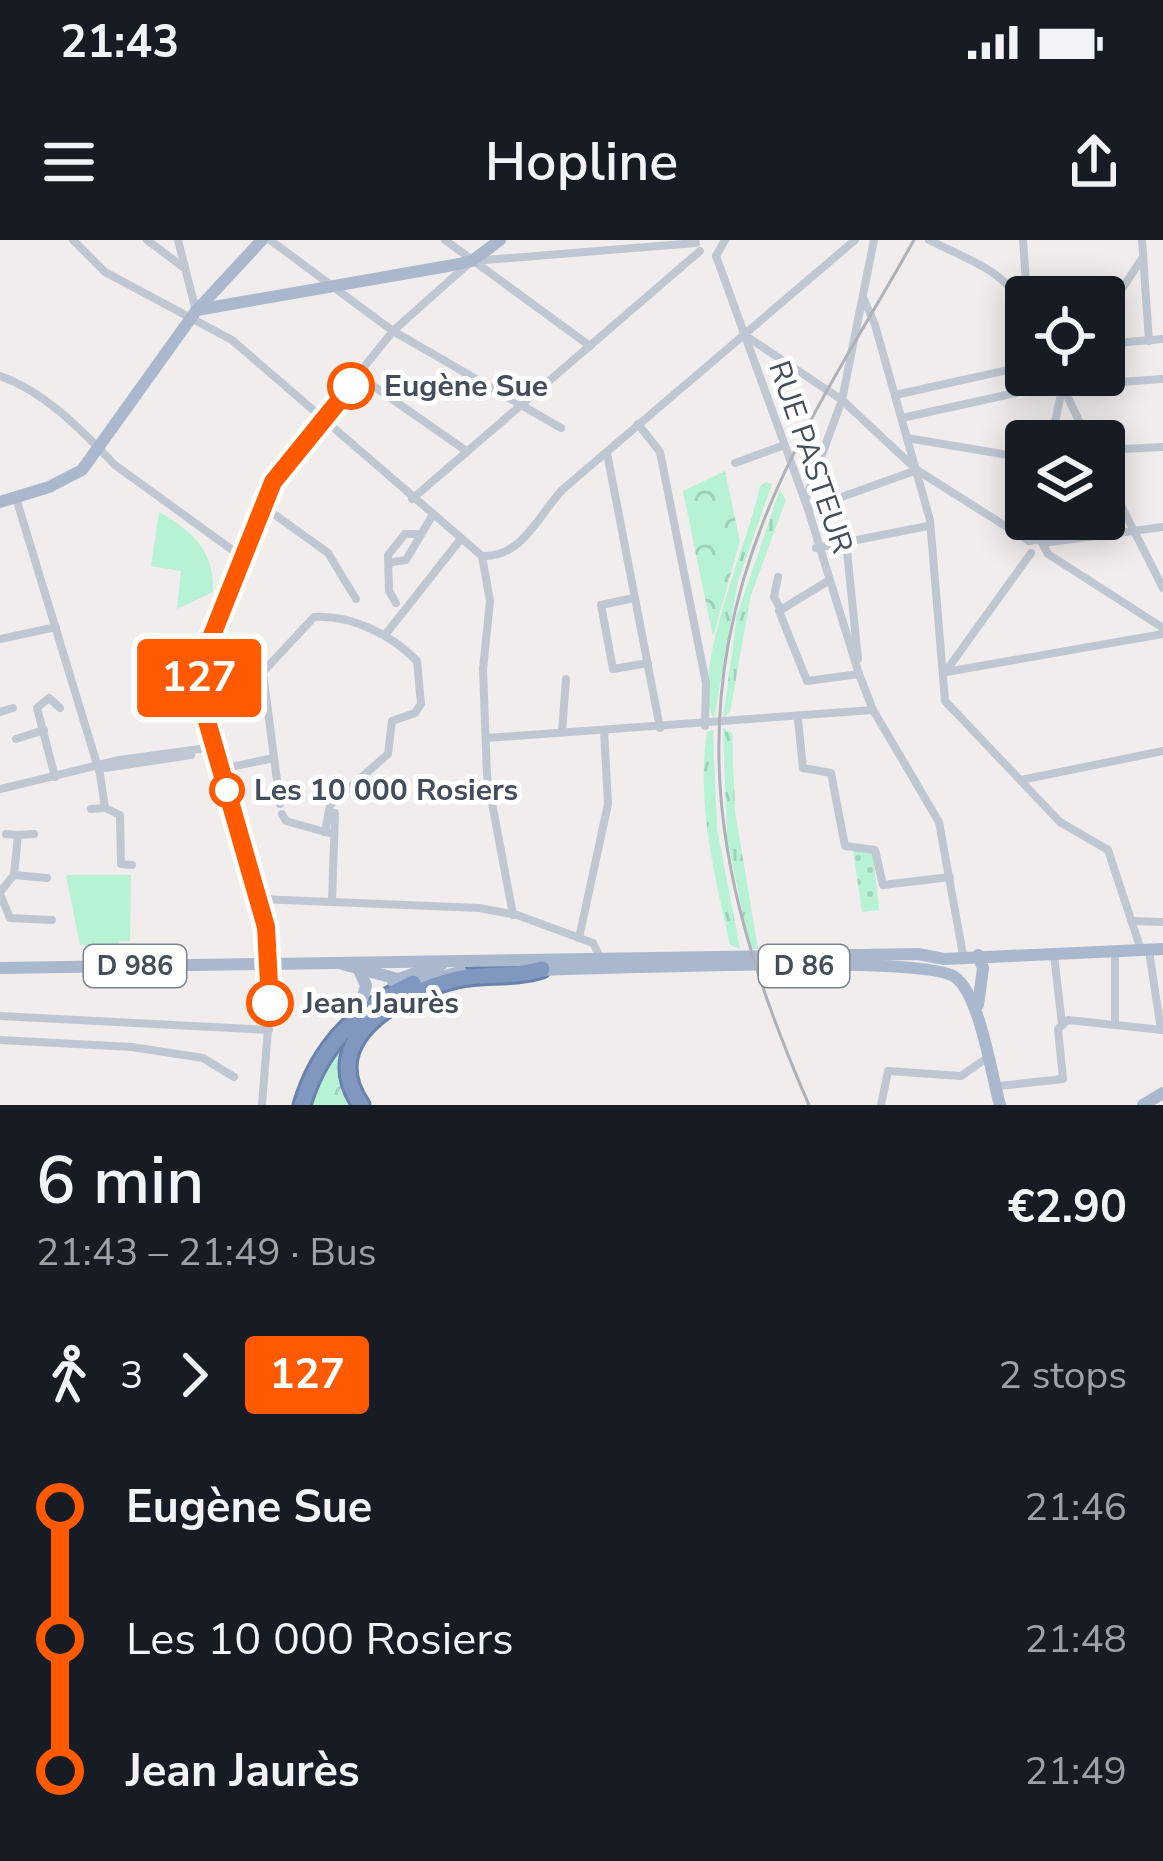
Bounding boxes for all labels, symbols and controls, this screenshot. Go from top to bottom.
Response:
text: 21:43 [60,12,179,73]
text: Hopline [485,125,678,199]
icon: menu [36,129,102,195]
icon: share [1061,129,1127,195]
map controls [1005,276,1125,540]
button: locate [1005,276,1125,396]
street label: RUE PASTEUR [758,355,863,559]
marker: Eugène Sue [329,364,373,408]
place label: Eugène Sue [384,366,548,407]
button: layers [1005,420,1125,540]
line badge: 127 [130,639,268,717]
text: 127 [161,649,237,706]
place label: Les 10 000 Rosiers [254,770,518,811]
marker: Les 10 000 Rosiers [211,774,243,806]
road number: D 986 [84,945,186,987]
road number: D 86 [759,945,849,987]
marker: Jean Jaurès [248,981,292,1025]
place label: Jean Jaurès [302,983,459,1024]
text: 6 min [36,1136,204,1226]
text: €2.90 [1008,1177,1127,1238]
text: 21:43 – 21:49 · Bus [36,1226,376,1279]
icon: walk [36,1342,102,1408]
icon: forward [161,1342,227,1408]
text: 127 [269,1346,345,1403]
text: 3 [120,1349,143,1402]
text: 2 stops [998,1349,1127,1402]
text: Eugène Sue [126,1477,372,1538]
text: 21:46 [1025,1481,1127,1534]
text: Les 10 000 Rosiers [126,1609,514,1670]
text: 21:48 [1025,1613,1127,1666]
text: Jean Jaurès [126,1741,360,1802]
text: 21:49 [1025,1745,1127,1798]

